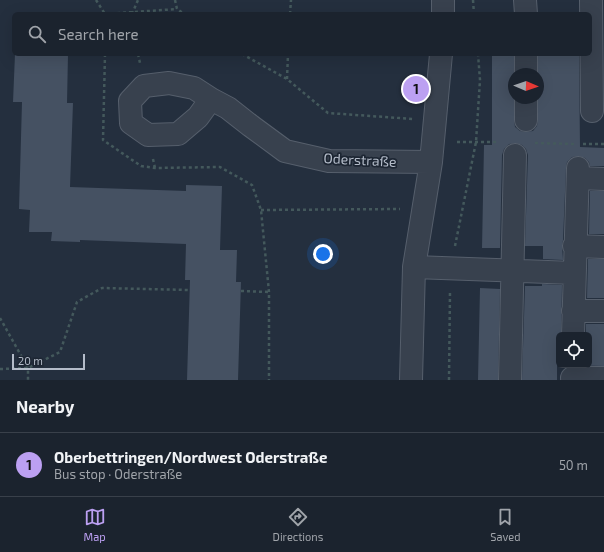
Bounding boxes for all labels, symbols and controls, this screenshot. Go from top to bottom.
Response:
search box [12,12,592,56]
icon: search [26,23,48,45]
text: Search here [58,25,139,43]
north arrow [508,68,544,104]
pin: 1 [403,74,429,104]
street label: Oderstraße [323,149,397,170]
your location [313,244,333,264]
map controls [556,332,592,368]
button: locate [556,332,592,368]
scale bar [12,352,85,371]
text: 20 m [18,354,43,367]
text: Nearby [16,396,74,416]
text: Oberbettringen/Nordwest Oderstraße [54,448,327,466]
text: 1 [26,457,32,473]
text: 50 m [559,457,588,473]
text: Bus stop · Oderstraße [54,466,182,482]
tab: Map [84,506,106,543]
tab: Directions [273,506,323,543]
tab: Saved [490,506,521,543]

